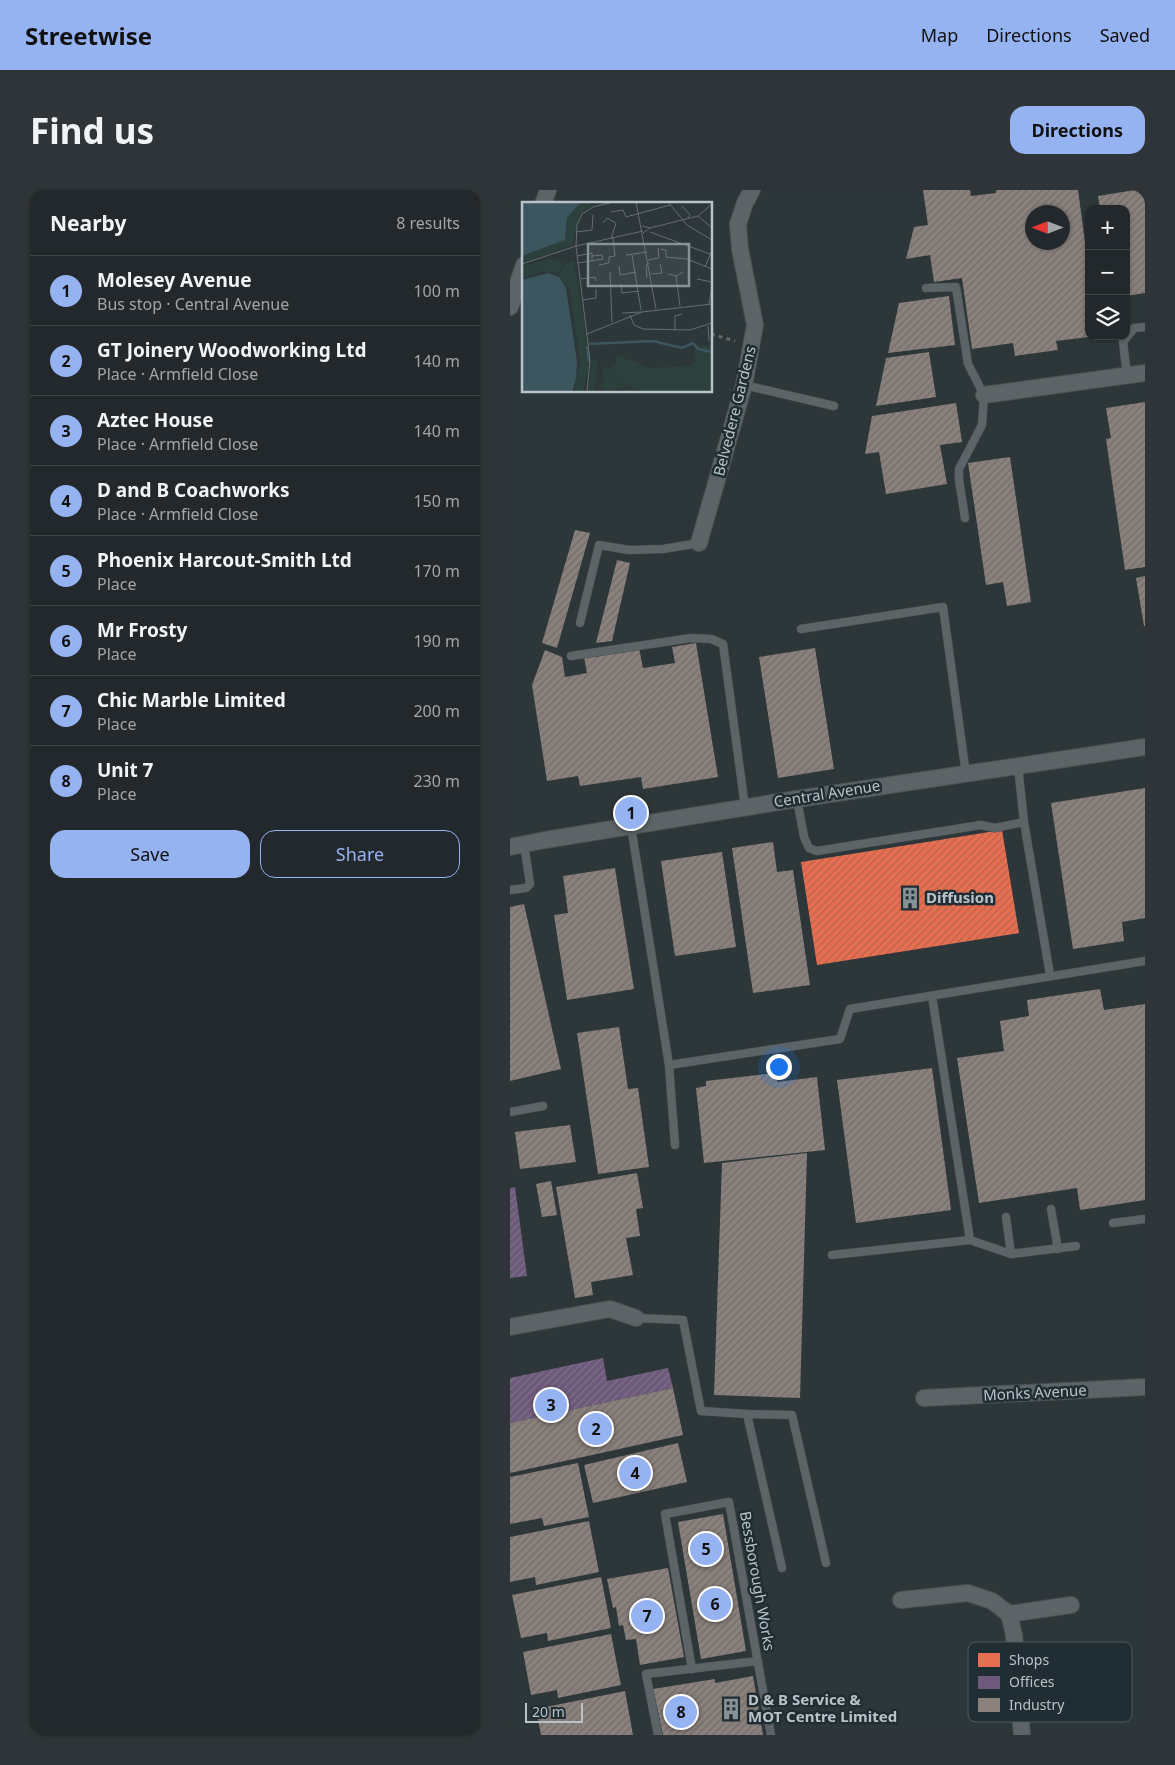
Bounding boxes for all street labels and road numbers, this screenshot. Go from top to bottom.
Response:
street label: Belvedere Gardens [708,344,760,478]
street label: Central Avenue [772,775,881,811]
street label: Monks Avenue [983,1379,1087,1405]
street label: Bessborough Works [736,1509,780,1652]

